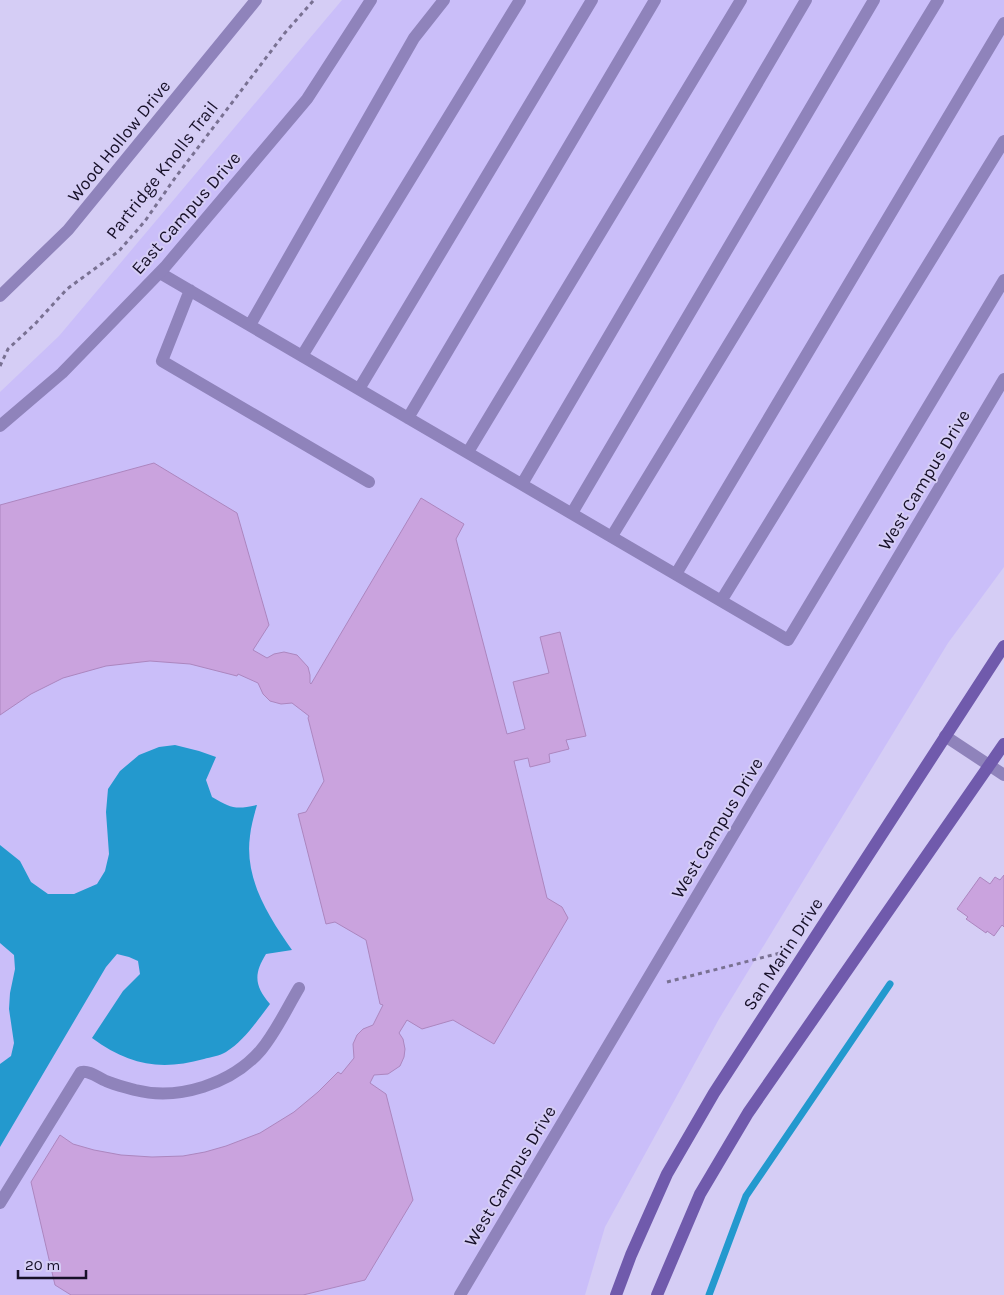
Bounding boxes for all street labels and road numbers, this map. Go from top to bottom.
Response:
street label: Wood Hollow Drive [63,75,175,207]
street label: Partridge Knolls Trail [101,97,223,243]
street label: East Campus Drive [127,147,245,279]
street label: West Campus Drive [873,406,975,554]
street label: West Campus Drive [666,754,768,902]
street label: San Marin Drive [738,893,828,1015]
street label: West Campus Drive [459,1102,561,1250]

